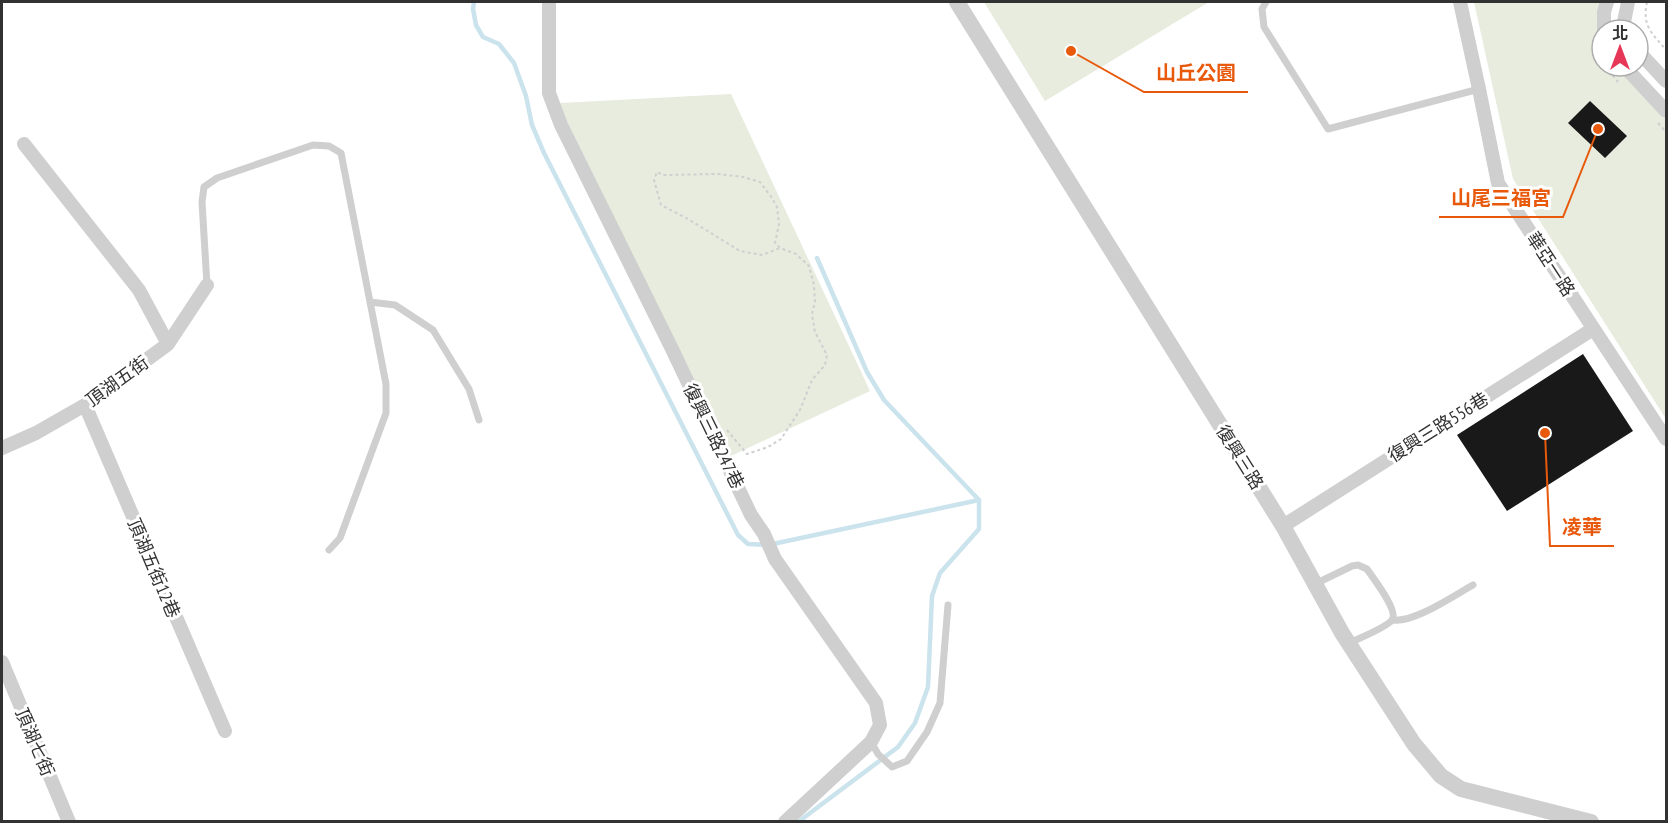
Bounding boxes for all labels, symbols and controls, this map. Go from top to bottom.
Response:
north arrow [1590,18,1650,78]
text: 北 [1612,23,1628,43]
callout: 山丘公園 [1144,54,1248,92]
text: 山丘公園 [1156,60,1236,86]
callout: 山尾三福宮 [1439,179,1563,217]
text: 山尾三福宮 [1451,185,1551,211]
street label: 華亞一路 [1522,228,1580,300]
street label: 頂湖五街 [81,351,153,411]
street label: 復興三路247巷 [679,380,749,492]
street label: 復興三路556巷 [1383,387,1493,467]
street label: 復興三路 [1211,420,1269,494]
callout: 凌華 [1550,508,1614,546]
text: 凌華 [1562,514,1602,540]
street label: 頂湖五街12巷 [123,515,185,621]
street label: 頂湖七街 [10,704,60,780]

